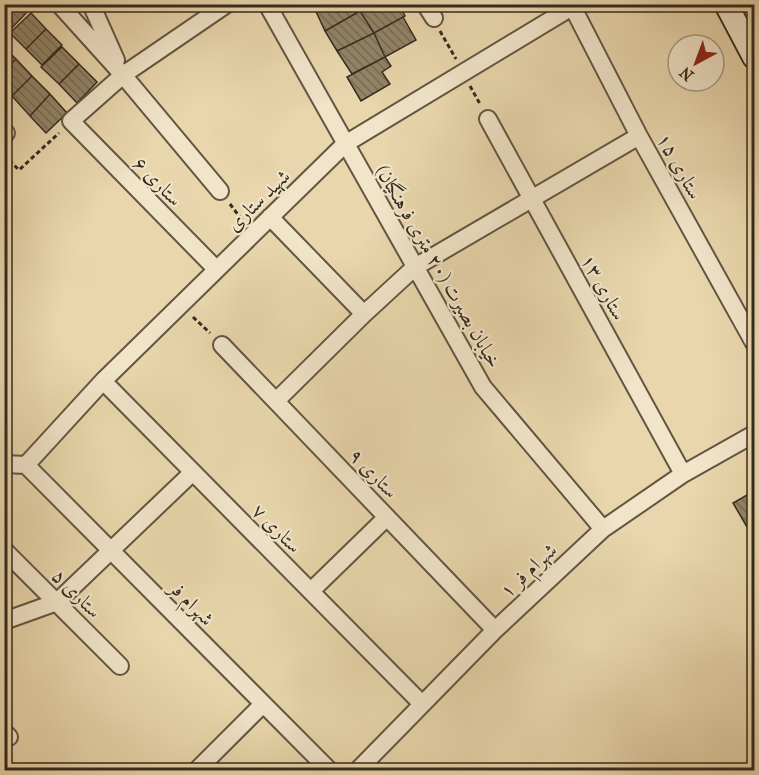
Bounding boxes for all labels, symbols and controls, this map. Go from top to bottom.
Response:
north arrow [666,33,726,93]
text: N [675,62,697,85]
street label: ستاری ۱۵ [652,129,707,203]
street label: ستاری ۶ [129,152,187,211]
street label: خیابان بصیرت (۲۰ متری فرهنگیان) [370,161,506,372]
street label: شهید ستاری [222,165,295,237]
street label: ستاری ۱۳ [576,250,631,324]
street label: ستاری ۹ [345,444,403,503]
street label: ستاری ۷ [247,499,306,558]
street label: شهرام فر ۱ [495,538,566,607]
street label: ستاری ۵ [47,564,106,623]
street label: شهرام فر [159,575,219,635]

